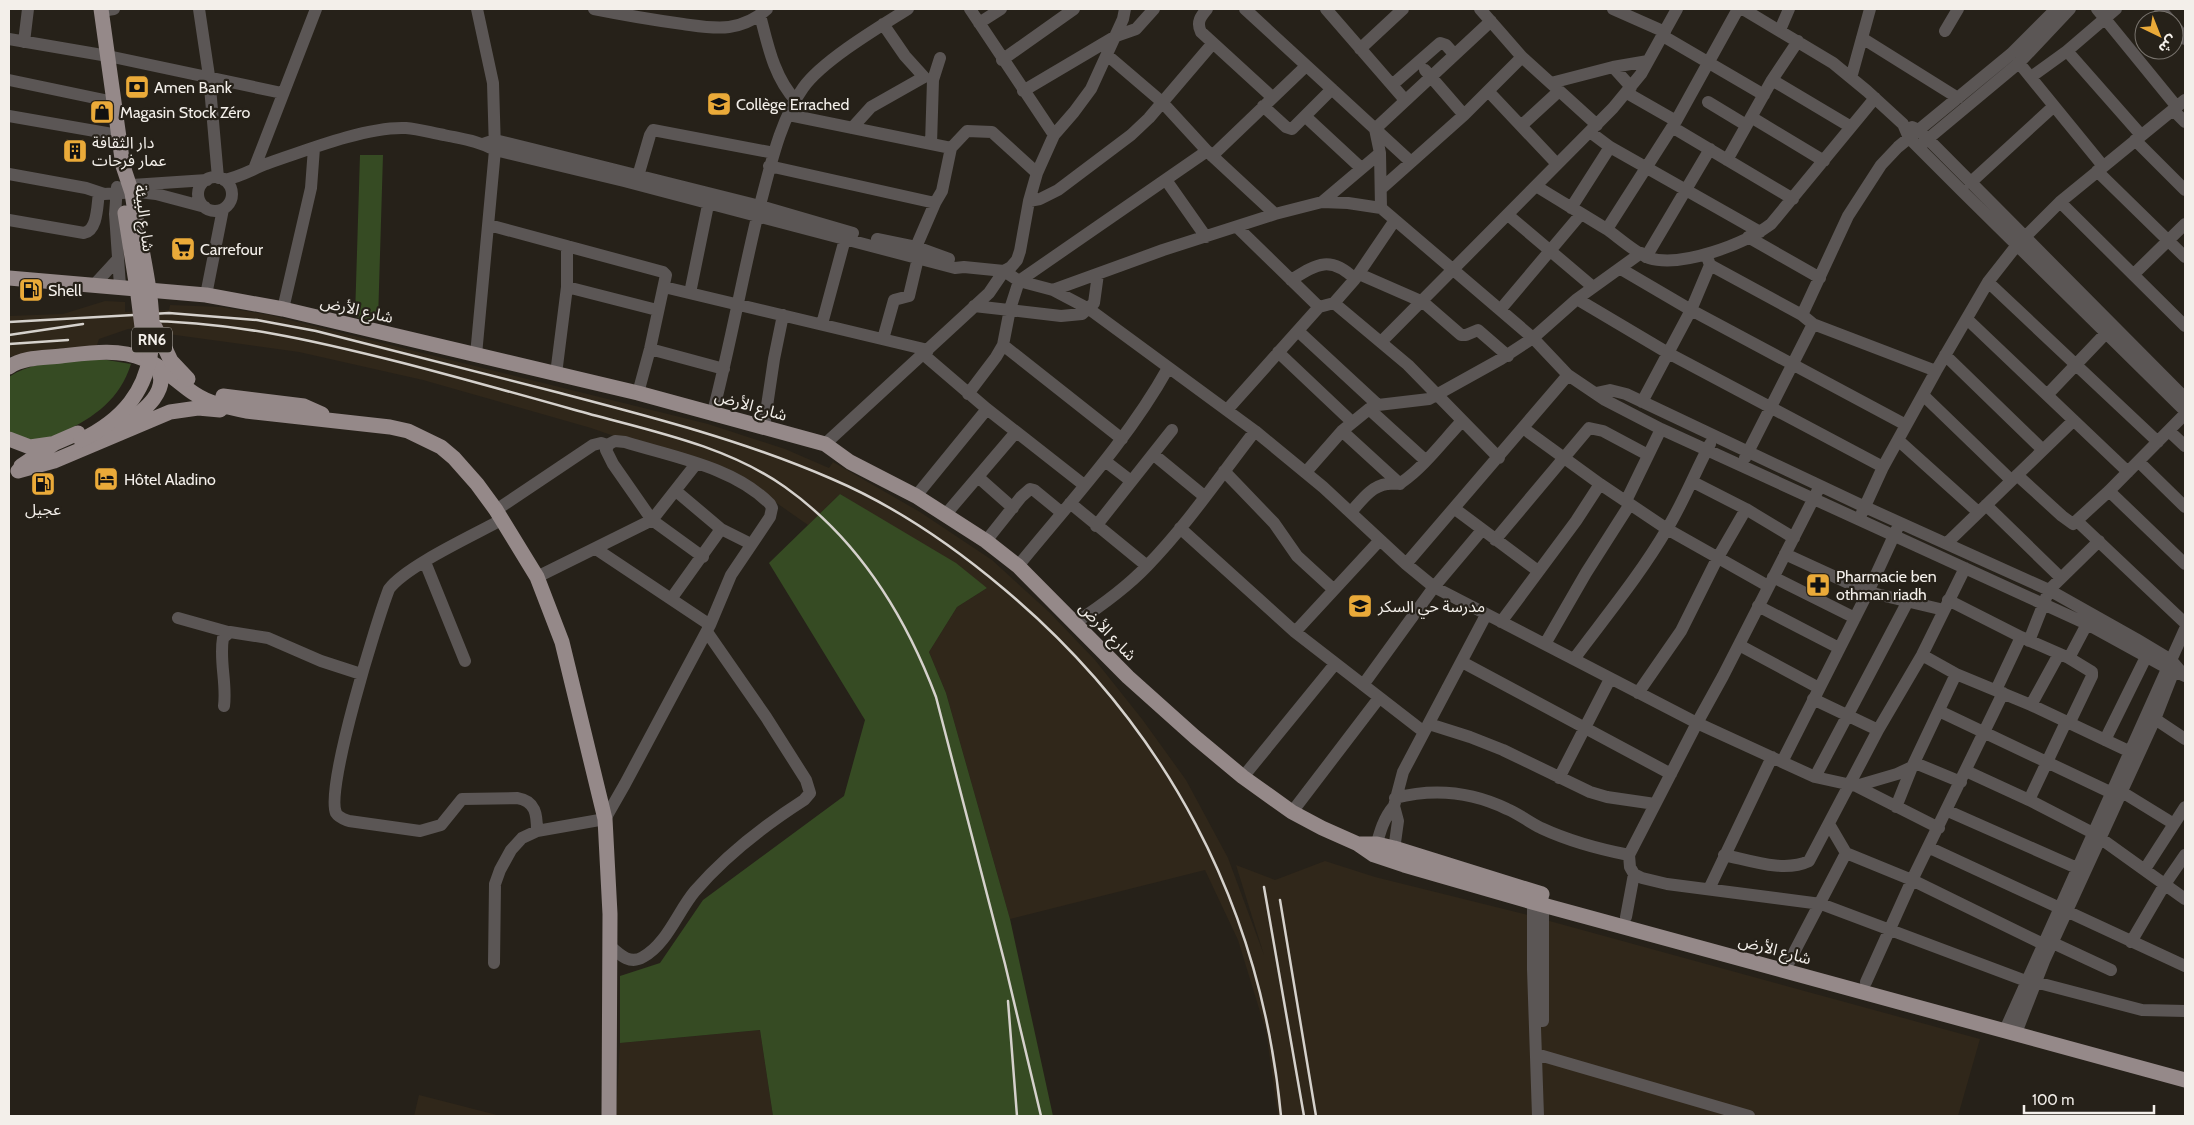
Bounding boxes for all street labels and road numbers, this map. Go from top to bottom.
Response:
street label: شارع البيئة [128,183,158,253]
street label: شارع الأرض [318,292,395,330]
road number: RN6 [132,328,172,352]
street label: شارع الأرض [712,386,789,428]
street label: شارع الأرض [1073,598,1140,667]
street label: شارع الأرض [1736,931,1813,971]

